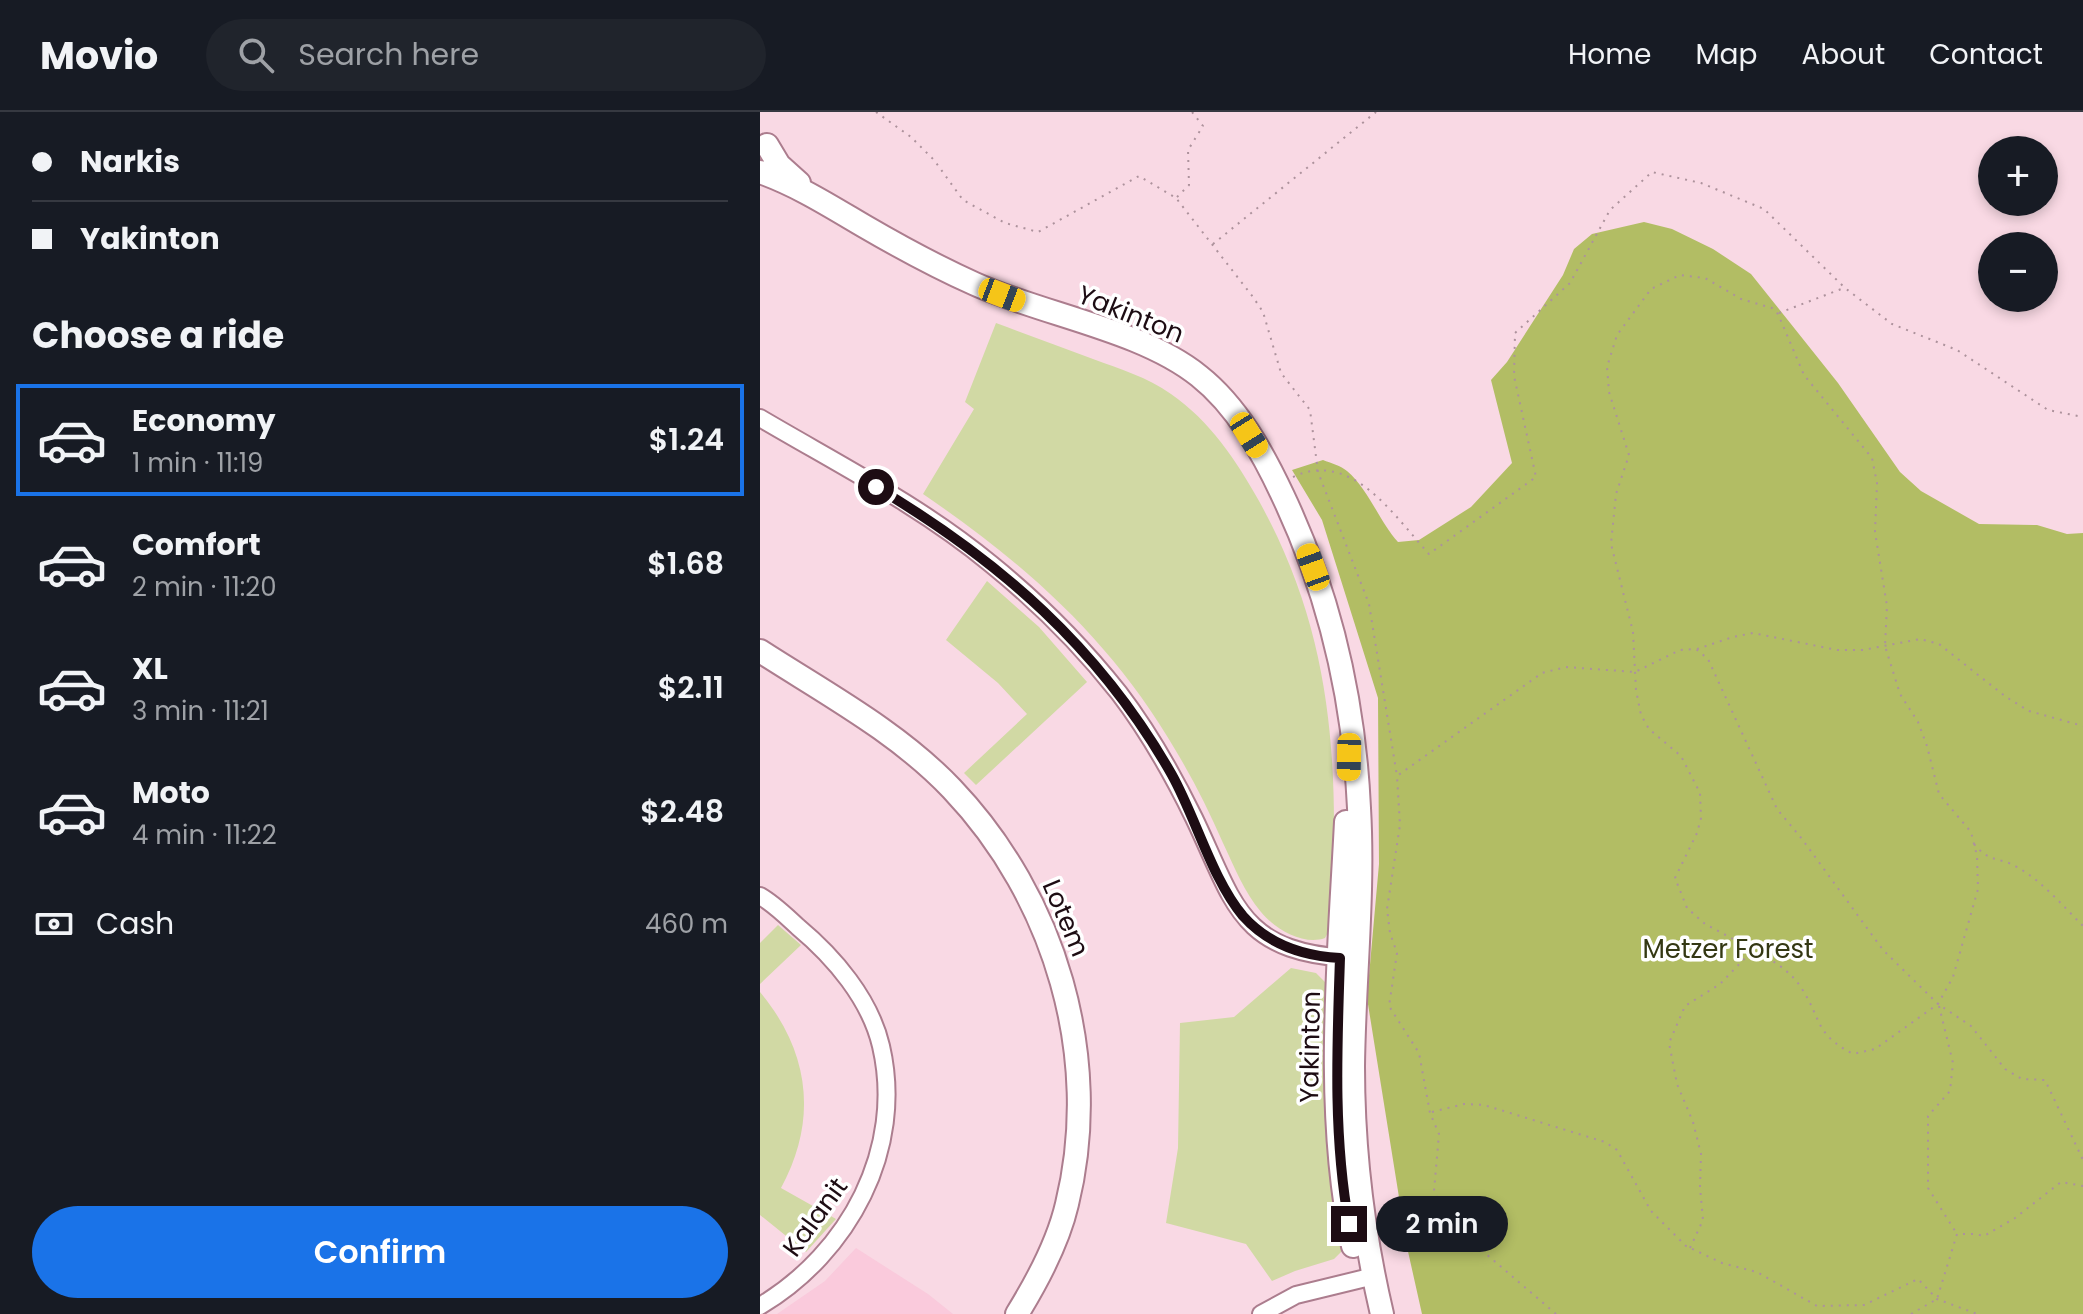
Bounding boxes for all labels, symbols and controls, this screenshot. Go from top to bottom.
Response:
search box [206,19,766,91]
text: Movio [40,29,158,82]
icon: search [234,33,278,77]
text: Search here [298,33,479,76]
text: Home [1568,35,1651,74]
text: Map [1695,35,1757,74]
text: About [1801,35,1885,74]
text: Contact [1929,35,2043,74]
map controls [1978,136,2058,312]
button: + [1978,136,2058,216]
text: Narkis [80,140,180,183]
text: Yakinton [80,217,220,260]
button: − [1978,232,2058,312]
car [975,275,1029,315]
street label: Yakinton [1072,276,1190,352]
text: Choose a ride [32,310,284,361]
text: Economy [132,399,276,442]
icon: car [36,404,108,476]
car [1226,408,1272,462]
text: $1.24 [649,418,724,461]
text: 1 min · 11:19 [132,445,263,481]
route start [858,469,894,505]
text: Comfort [132,523,261,566]
icon: car [36,528,108,600]
car [1294,540,1332,594]
text: $1.68 [647,542,724,585]
text: 2 min · 11:20 [132,569,277,605]
text: XL [132,647,168,690]
icon: car [36,652,108,724]
text: $2.11 [658,666,724,709]
text: 3 min · 11:21 [132,693,269,729]
car [1337,733,1361,781]
text: Moto [132,771,210,814]
icon: car [36,776,108,848]
text: $2.48 [640,790,724,833]
text: 4 min · 11:22 [132,817,277,853]
street label: Lotem [1034,874,1098,962]
icon: cash [32,902,76,946]
text: Cash [96,902,174,945]
text: 460 m [645,906,728,942]
park label: Metzer Forest [1642,931,1814,967]
street label: Yakinton [1291,991,1329,1103]
street label: Kalanit [774,1170,856,1264]
callout: 2 min [1377,1196,1509,1252]
button: Confirm [32,1206,728,1298]
route end [1331,1206,1367,1242]
text: 2 min [1406,1206,1478,1242]

